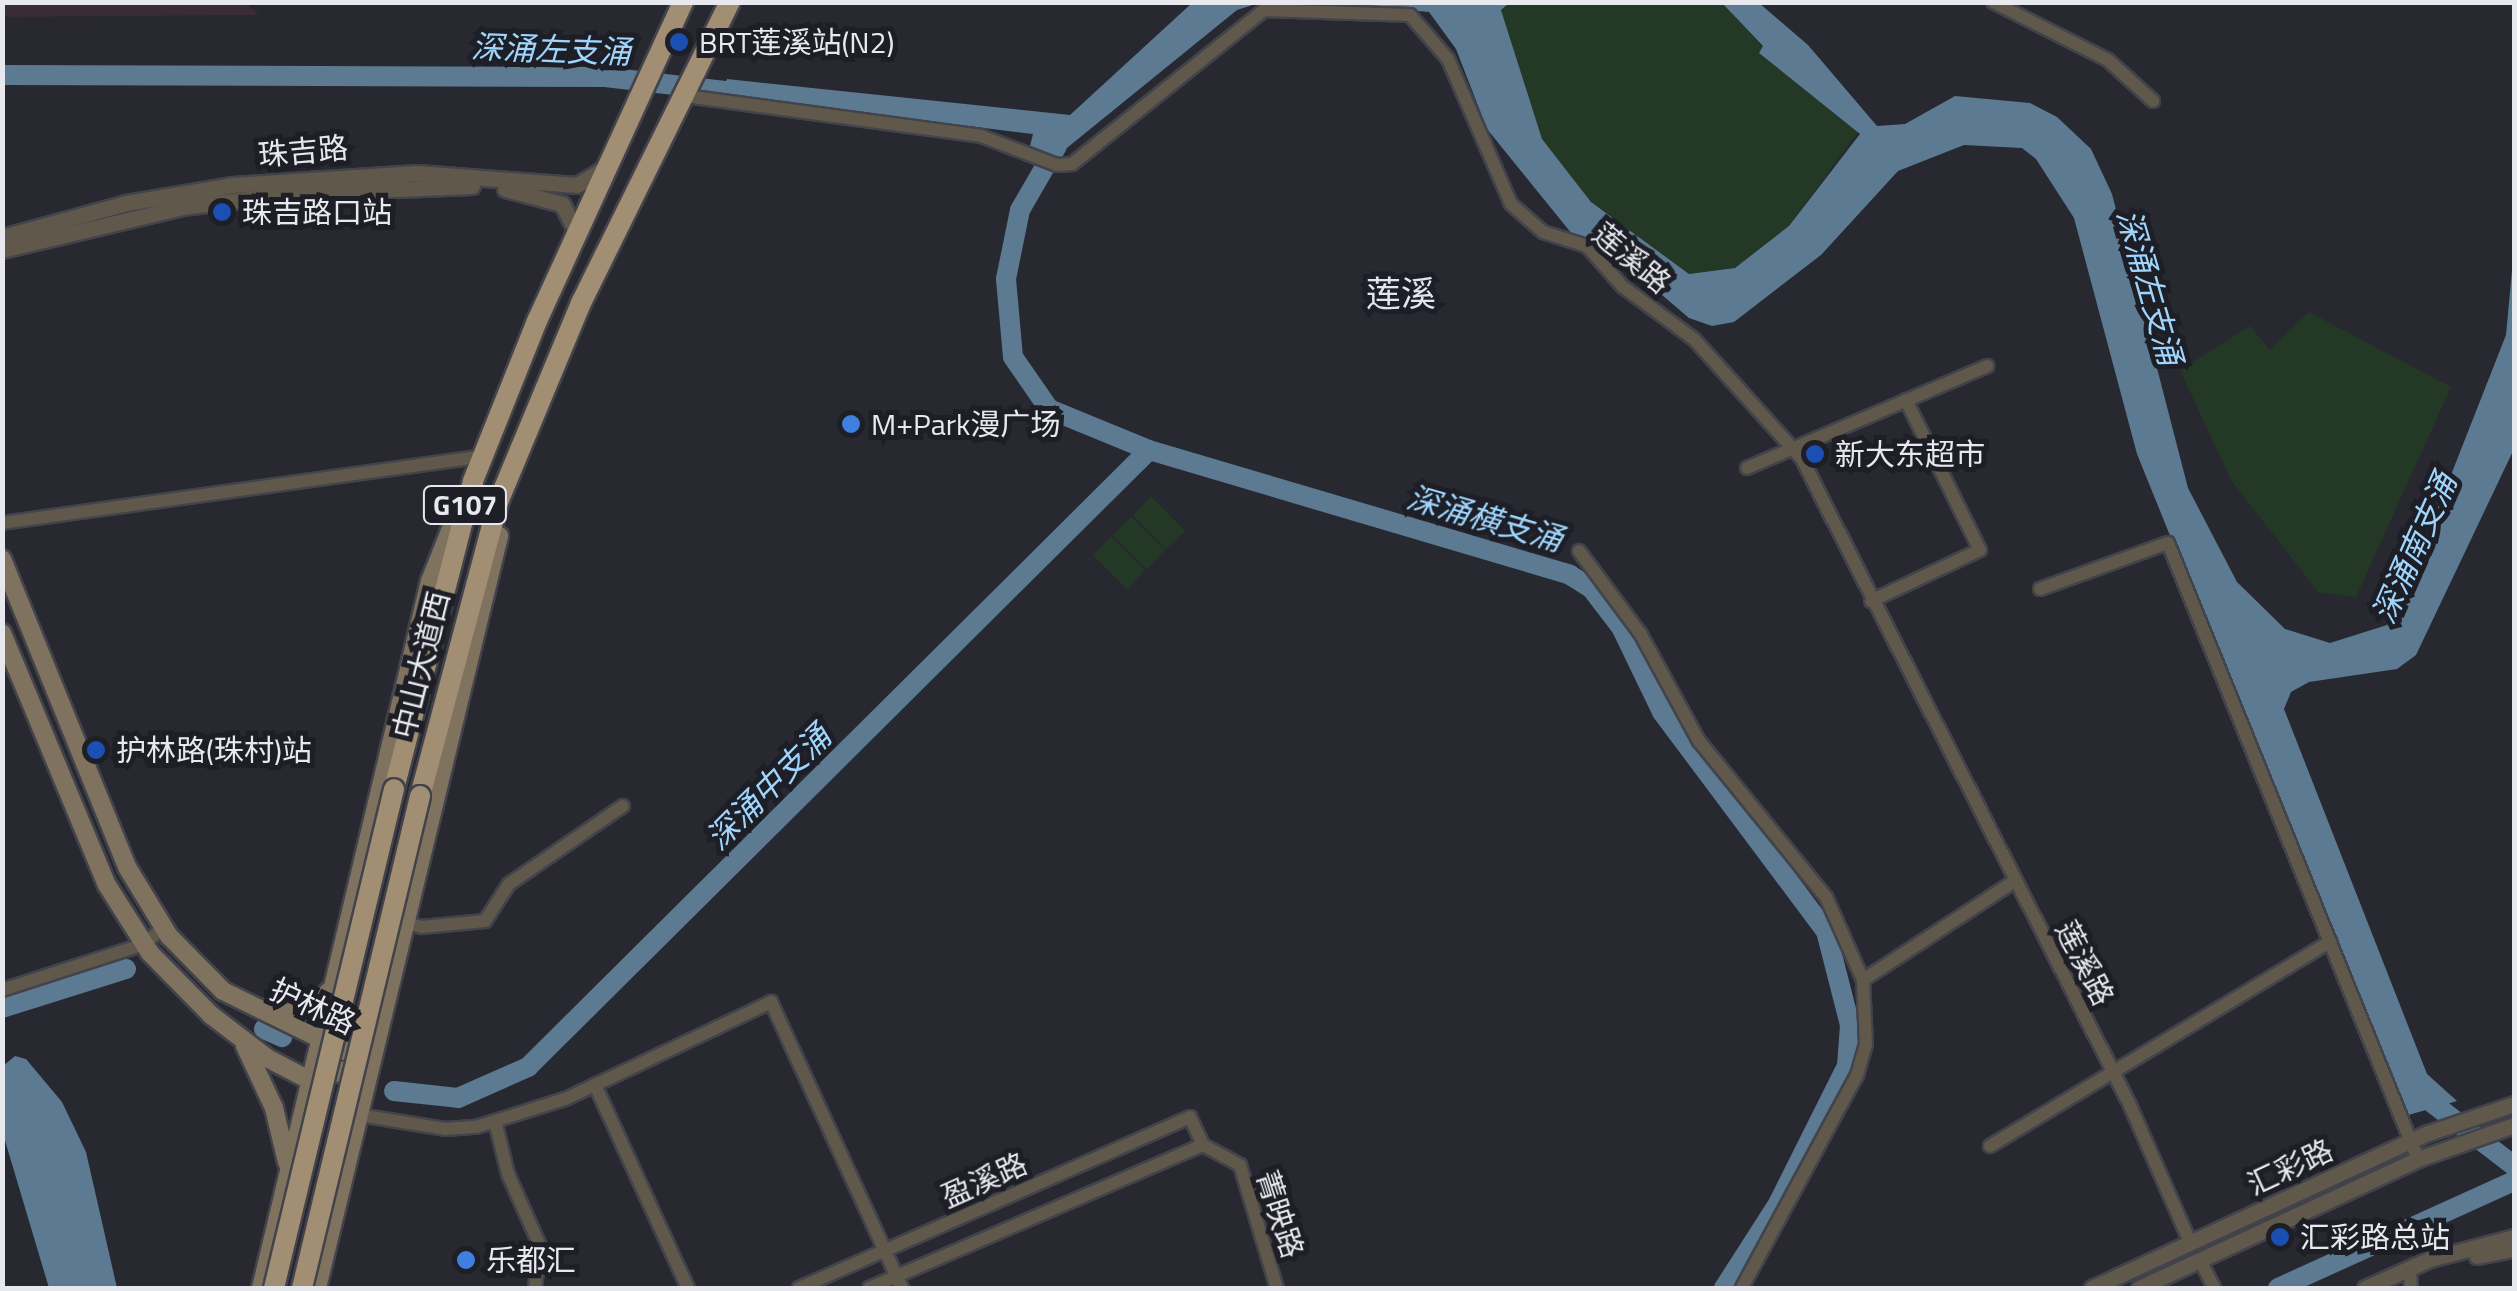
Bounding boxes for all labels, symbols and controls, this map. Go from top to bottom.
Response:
place label: BRT莲溪站(N2) [699,24,894,60]
water label: 深涌左支涌 [470,27,632,71]
marker: BRT莲溪站(N2) [668,31,690,53]
street label: 珠吉路 [257,129,349,173]
place label: 珠吉路口站 [242,194,392,230]
marker: 珠吉路口站 [211,201,233,223]
water label: 深涌左支涌 [2109,205,2191,369]
street label: 莲溪路 [1586,215,1678,301]
district label: 莲溪 [1366,272,1436,314]
place label: M+Park漫广场 [871,406,1060,442]
marker: M+Park漫广场 [840,413,862,435]
place label: 新大东超市 [1835,436,1985,472]
marker: 新大东超市 [1804,443,1826,465]
water label: 深涌南支涌 [2364,467,2464,629]
water label: 深涌横支涌 [1403,477,1567,559]
road number: G107 [422,482,508,528]
street label: 中山大道西 [385,588,457,742]
water label: 深涌中支涌 [698,717,838,857]
place label: 护林路(珠村)站 [116,732,312,768]
marker: 护林路(珠村)站 [85,739,107,761]
street label: 莲溪路 [2049,915,2121,1011]
street label: 护林路 [265,971,361,1041]
street label: 汇彩路 [2242,1132,2338,1202]
street label: 盈溪路 [936,1145,1032,1215]
street label: 菁映路 [1249,1166,1311,1262]
place label: 汇彩路总站 [2300,1219,2450,1255]
marker: 汇彩路总站 [2269,1226,2291,1248]
place label: 乐都汇 [486,1242,576,1278]
marker: 乐都汇 [455,1249,477,1271]

